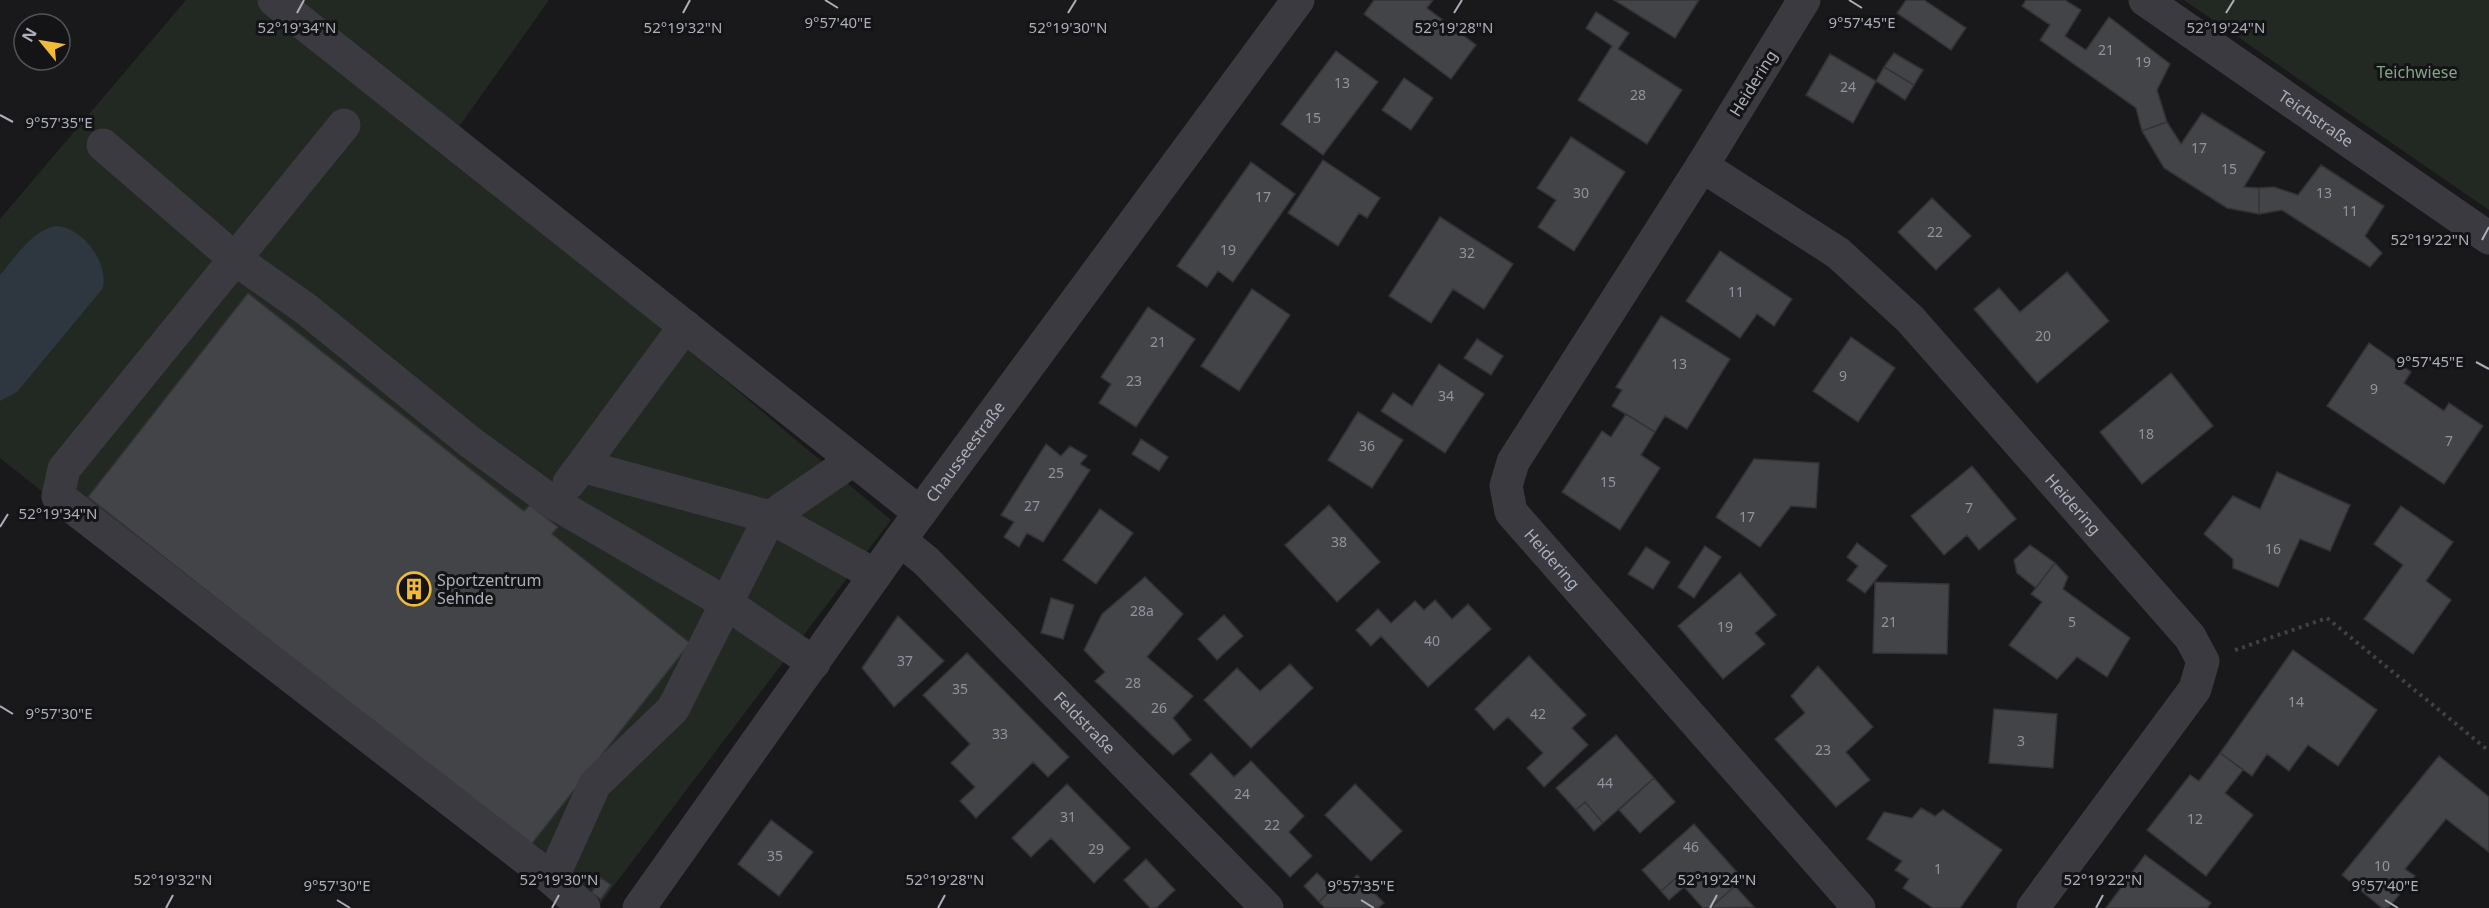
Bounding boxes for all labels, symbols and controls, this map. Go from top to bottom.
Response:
north arrow [12,12,72,72]
text: 9°57'40"E [804,12,872,32]
text: 9°57'45"E [1828,12,1896,32]
text: 52°19'34"N [258,17,336,37]
text: 52°19'32"N [644,17,722,37]
text: 52°19'30"N [1029,17,1107,37]
text: 52°19'28"N [1415,17,1493,37]
text: 52°19'24"N [2187,17,2265,37]
text: N [16,23,42,46]
house number: 21 [2098,40,2114,59]
street label: Heidering [1724,46,1782,120]
house number: 19 [2135,52,2151,71]
park label: Teichwiese [2377,61,2457,83]
house number: 13 [1334,73,1350,92]
house number: 24 [1840,77,1856,96]
house number: 28 [1630,85,1646,104]
street label: Teichstraße [2274,85,2358,152]
house number: 15 [1305,108,1321,127]
text: 9°57'35"E [25,112,93,132]
house number: 17 [2191,138,2207,157]
house number: 15 [2221,159,2237,178]
house number: 30 [1573,183,1589,202]
house number: 13 [2316,183,2332,202]
house number: 17 [1255,187,1271,206]
house number: 11 [2342,201,2358,220]
house number: 22 [1927,222,1943,241]
text: 52°19'22"N [2391,229,2469,249]
house number: 19 [1220,240,1236,259]
house number: 32 [1459,243,1475,262]
house number: 11 [1728,282,1744,301]
house number: 20 [2035,326,2051,345]
house number: 21 [1150,332,1166,351]
text: 9°57'45"E [2396,351,2464,371]
house number: 13 [1671,354,1687,373]
house number: 9 [1839,366,1847,385]
house number: 23 [1126,371,1142,390]
house number: 9 [2370,379,2378,398]
house number: 34 [1438,386,1454,405]
street label: Chausseestraße [921,397,1010,506]
house number: 18 [2138,424,2154,443]
house number: 7 [2445,431,2453,450]
house number: 36 [1359,436,1375,455]
house number: 25 [1048,463,1064,482]
street label: Heidering [2040,469,2106,539]
house number: 15 [1600,472,1616,491]
house number: 27 [1024,496,1040,515]
house number: 7 [1965,498,1973,517]
text: 52°19'34"N [19,503,97,523]
house number: 17 [1739,507,1755,526]
street label: Heidering [1519,524,1585,594]
house number: 38 [1331,532,1347,551]
house number: 16 [2265,539,2281,558]
place label: Sportzentrum Sehnde [437,569,541,609]
building icon: Sportzentrum Sehnde [396,571,432,607]
house number: 28a [1130,601,1154,620]
house number: 21 [1881,612,1897,631]
house number: 5 [2068,612,2076,631]
house number: 19 [1717,617,1733,636]
house number: 40 [1424,631,1440,650]
house number: 37 [897,651,913,670]
house number: 28 [1125,673,1141,692]
house number: 35 [952,679,968,698]
street label: Feldstraße [1049,687,1120,759]
house number: 14 [2288,692,2304,711]
house number: 26 [1151,698,1167,717]
text: 9°57'30"E [25,703,93,723]
house number: 42 [1530,704,1546,723]
house number: 33 [992,724,1008,743]
house number: 3 [2017,731,2025,750]
house number: 23 [1815,740,1831,759]
house number: 44 [1597,773,1613,792]
house number: 24 [1234,784,1250,803]
house number: 31 [1060,807,1076,826]
house number: 12 [2187,809,2203,828]
house number: 22 [1264,815,1280,834]
house number: 46 [1683,837,1699,856]
house number: 29 [1088,839,1104,858]
house number: 35 [767,846,783,865]
house number: 10 [2374,856,2390,875]
house number: 1 [1934,859,1942,878]
text: 52°19'32"N [134,869,212,889]
text: 52°19'30"N [520,869,598,889]
text: 52°19'28"N [906,869,984,889]
text: 52°19'24"N [1678,869,1756,889]
text: 52°19'22"N [2064,869,2142,889]
text: 9°57'30"E [303,875,371,895]
text: 9°57'35"E [1327,875,1395,895]
text: 9°57'40"E [2351,875,2419,895]

